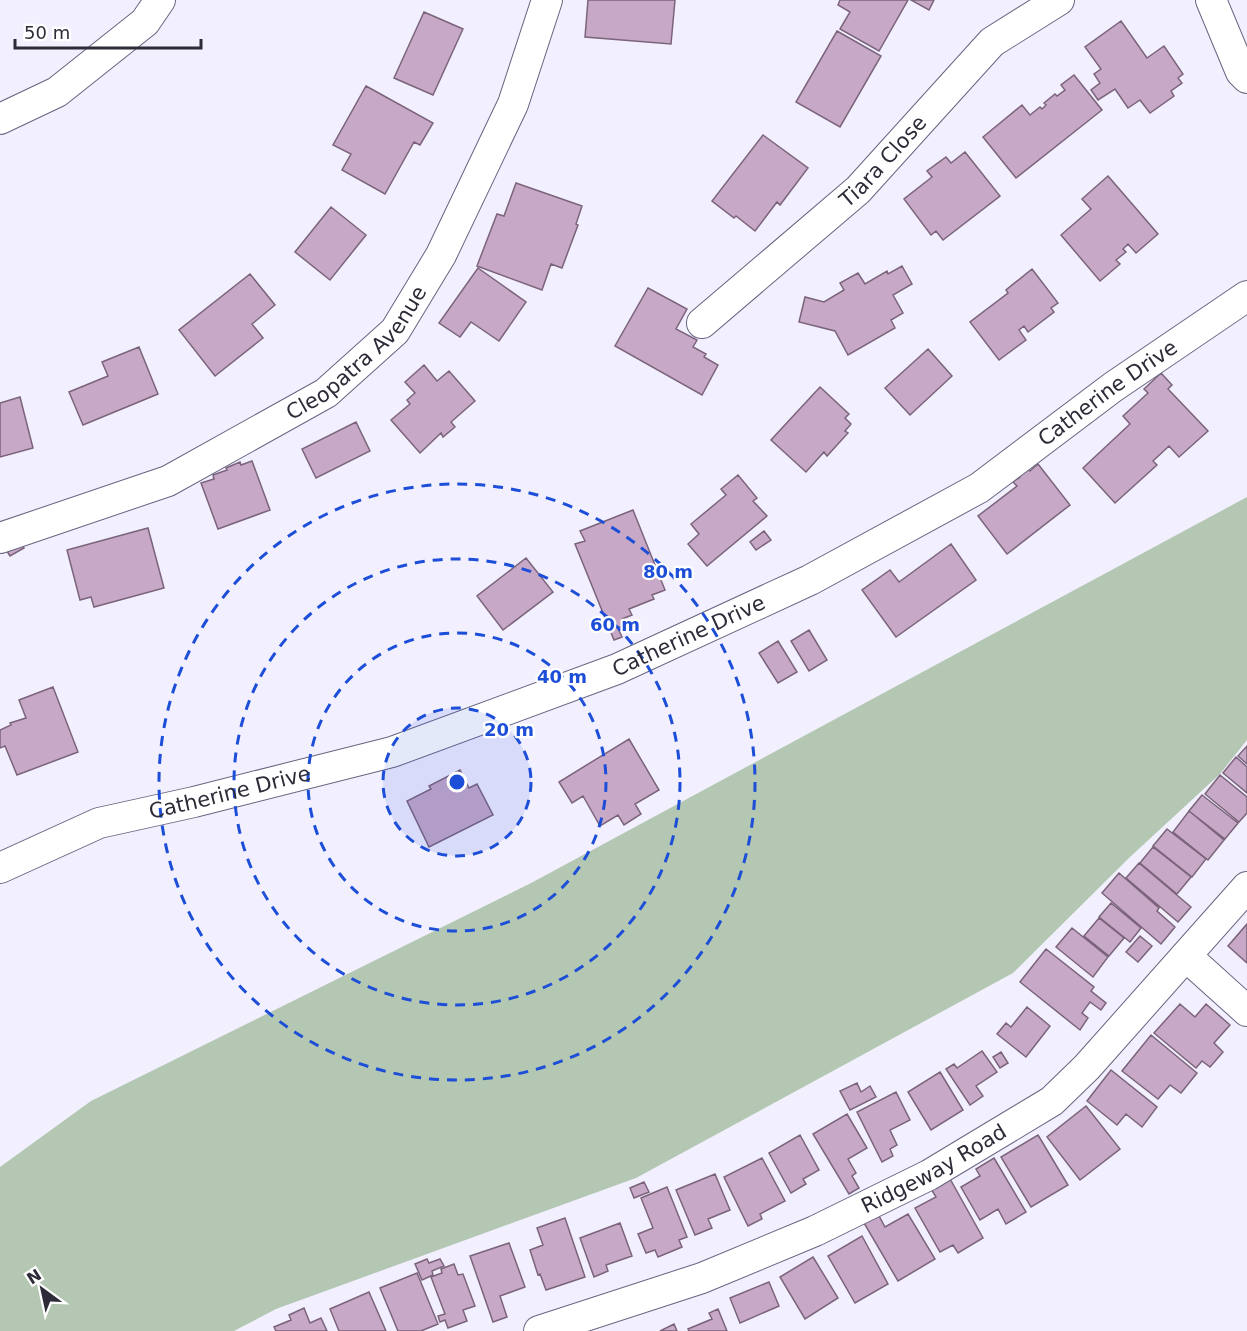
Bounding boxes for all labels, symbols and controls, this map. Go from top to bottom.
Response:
scale bar [15,12,201,50]
text: 50 m [24,22,70,43]
street label: Tiara Close [834,111,931,213]
street label: Cleopatra Avenue [282,282,431,425]
street label: Catherine Drive [1033,335,1182,451]
text: 80 m [643,561,693,582]
street label: Catherine Drive [609,590,769,681]
text: 60 m [590,614,640,635]
text: 40 m [537,666,587,687]
text: 20 m [484,719,534,740]
street label: Catherine Drive [147,761,313,824]
centre of rings [447,772,467,792]
street label: Ridgeway Road [857,1119,1011,1218]
north arrow [12,1259,72,1319]
text: N [23,1265,45,1288]

